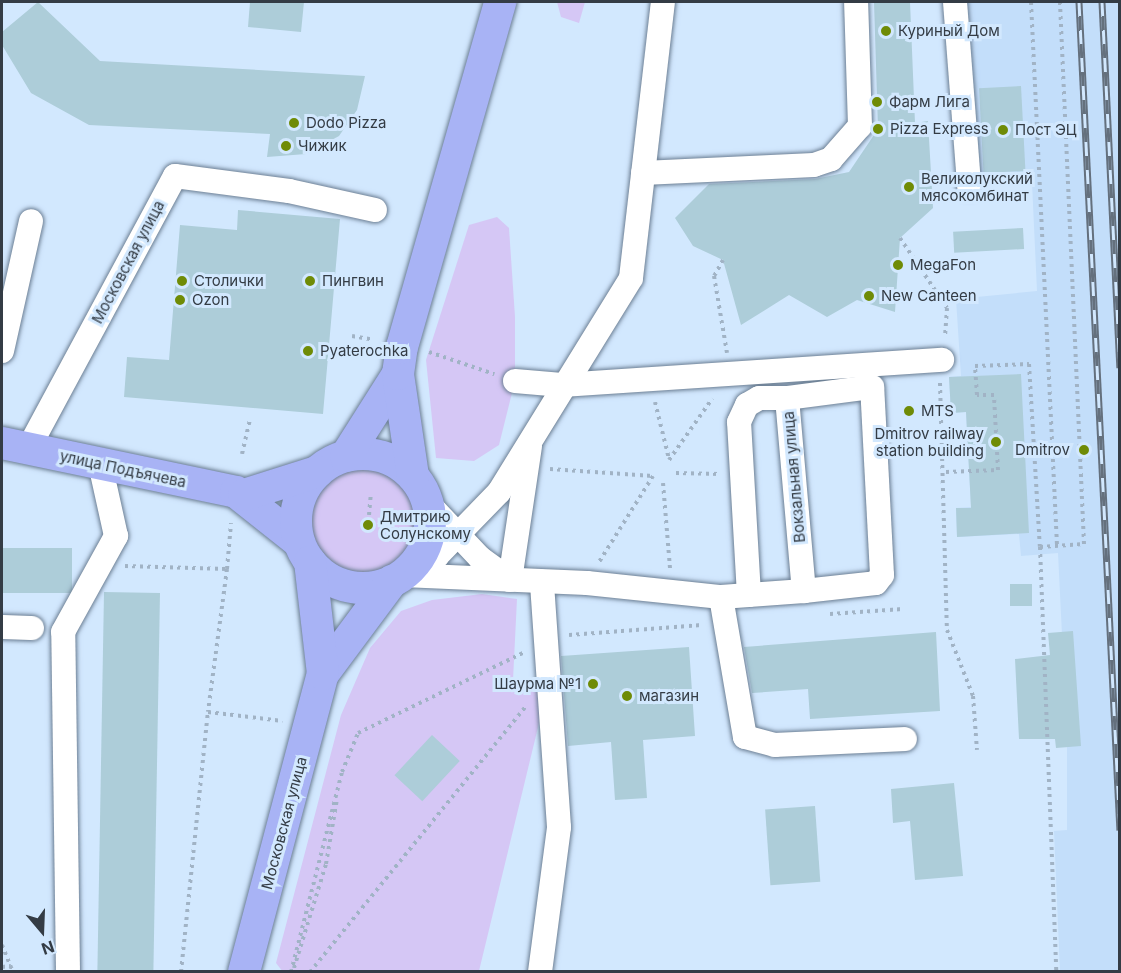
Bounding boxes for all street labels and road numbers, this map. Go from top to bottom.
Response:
street label: Московская улица [88,197,168,327]
street label: Вокзальная улица [779,411,809,543]
street label: улица Подъячева [58,447,188,491]
street label: Московская улица [258,755,310,891]

